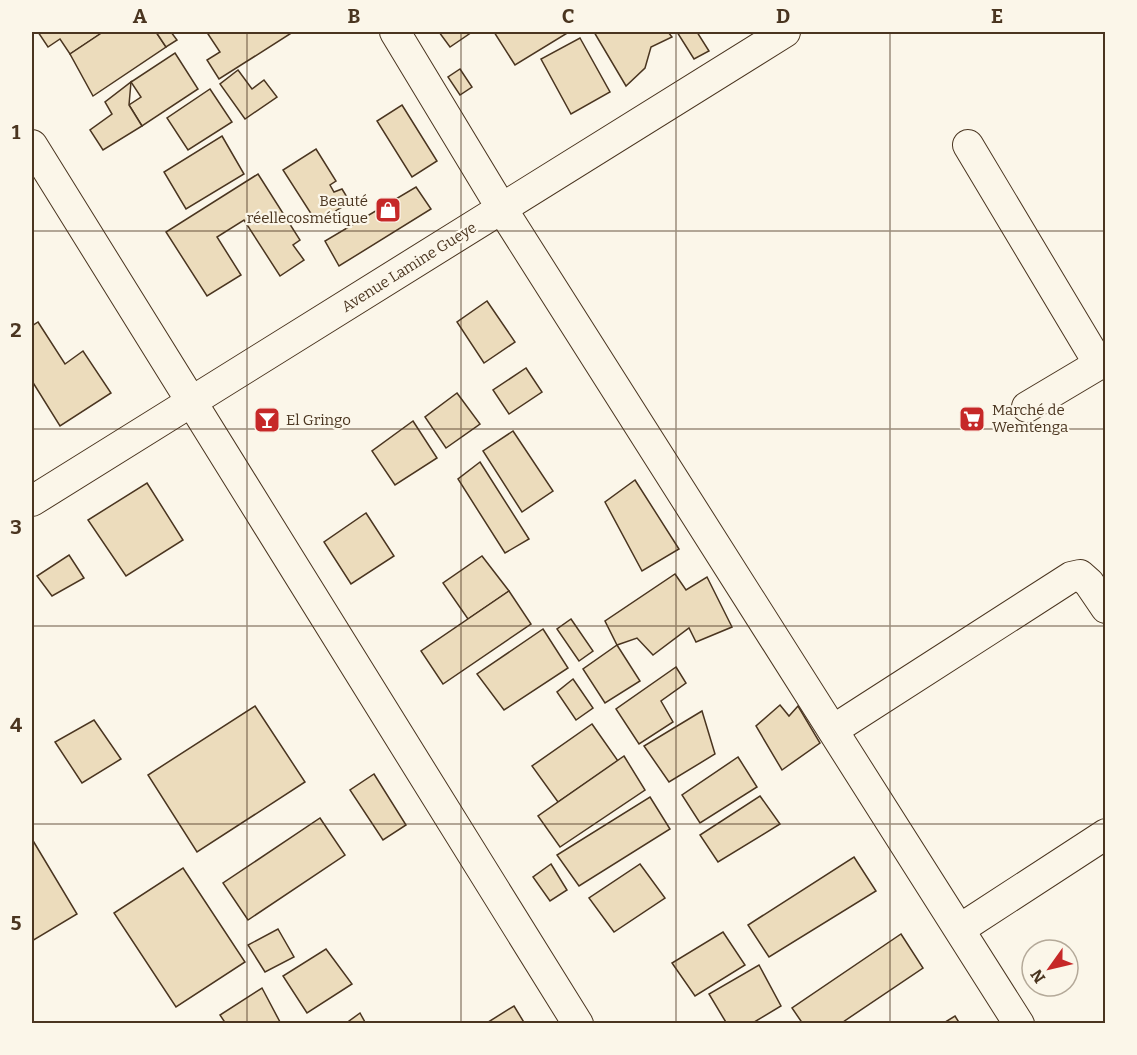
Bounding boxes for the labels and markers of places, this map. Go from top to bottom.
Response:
place label: Beauté réellecosmétique [247,192,368,227]
shop icon: Beauté réellecosmétique [373,195,403,225]
place label: Marché de Wemtenga [992,401,1068,436]
supermarket icon: Marché de Wemtenga [957,404,987,434]
bar icon: El Gringo [252,405,282,435]
place label: El Gringo [286,411,351,429]

